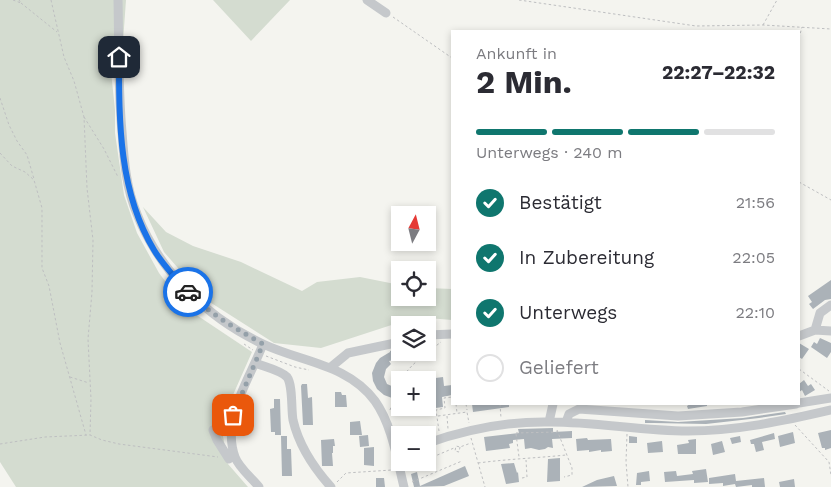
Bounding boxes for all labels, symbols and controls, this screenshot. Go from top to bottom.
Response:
pin [98,36,140,78]
icon: home [105,43,133,71]
text: Ankunft in [476,44,557,63]
text: 22:27–22:32 [662,61,775,84]
text: 2 Min. [476,63,572,101]
text: Unterwegs · 240 m [476,143,623,162]
icon: check [476,189,504,217]
text: Bestätigt [519,191,602,214]
text: 21:56 [736,193,775,212]
north arrow [391,206,436,251]
map controls [391,206,436,471]
icon: check [476,244,504,272]
text: In Zubereitung [519,246,654,269]
text: 22:05 [732,248,775,267]
button: locate [391,261,436,306]
courier [163,267,213,317]
icon: car [174,278,202,306]
icon: check [476,299,504,327]
text: Unterwegs [519,301,617,324]
text: 22:10 [735,303,775,322]
button: layers [391,316,436,361]
text: Geliefert [519,356,599,379]
button: + [391,371,436,416]
pin [212,394,254,436]
icon: bag [219,401,247,429]
button: − [391,426,436,471]

